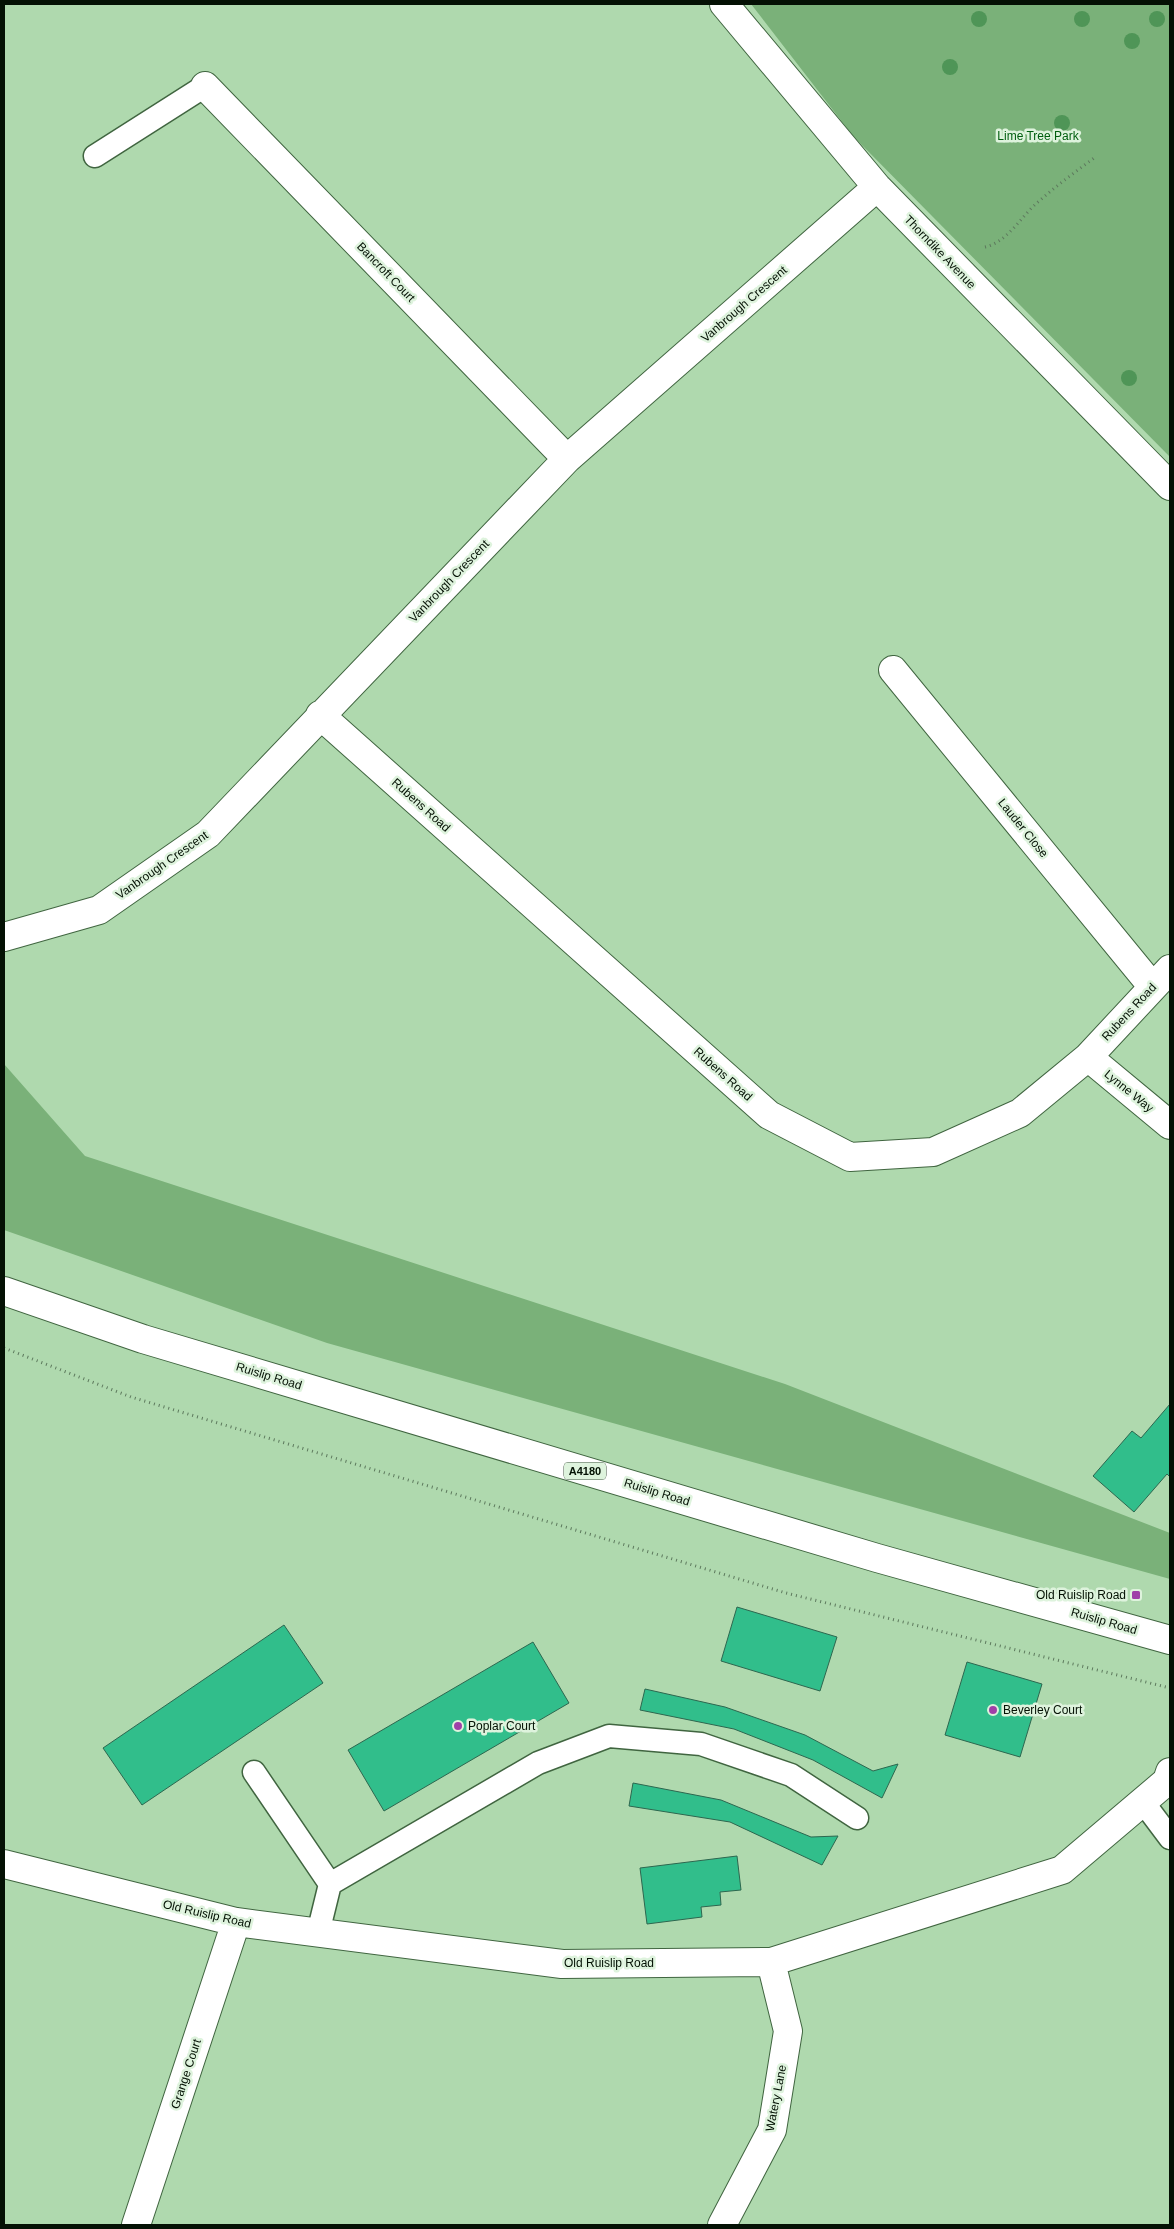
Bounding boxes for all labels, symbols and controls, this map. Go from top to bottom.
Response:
park label: Lime Tree Park [997,129,1080,143]
street label: Thorndike Avenue [901,212,979,292]
street label: Bancroft Court [354,239,418,305]
street label: Vanbrough Crescent [698,262,790,345]
street label: Vanbrough Crescent [406,536,492,625]
street label: Rubens Road [389,775,453,835]
street label: Lauder Close [995,796,1051,860]
street label: Vanbrough Crescent [113,828,211,902]
street label: Rubens Road [1099,980,1159,1044]
street label: Rubens Road [691,1044,755,1104]
street label: Lynne Way [1102,1067,1156,1115]
street label: Ruislip Road [234,1359,304,1393]
road number: A4180 [564,1462,606,1480]
street label: Ruislip Road [622,1475,692,1509]
place label: Old Ruislip Road [1036,1588,1126,1602]
marker: Old Ruislip Road [1130,1589,1142,1601]
street label: Ruislip Road [1069,1605,1139,1637]
place label: Beverley Court [1003,1703,1083,1717]
marker: Beverley Court [987,1704,999,1716]
place label: Poplar Court [468,1719,536,1733]
marker: Poplar Court [452,1720,464,1732]
street label: Old Ruislip Road [162,1897,252,1931]
street label: Old Ruislip Road [564,1956,654,1970]
street label: Grange Court [168,2037,204,2111]
street label: Watery Lane [763,2063,789,2133]

